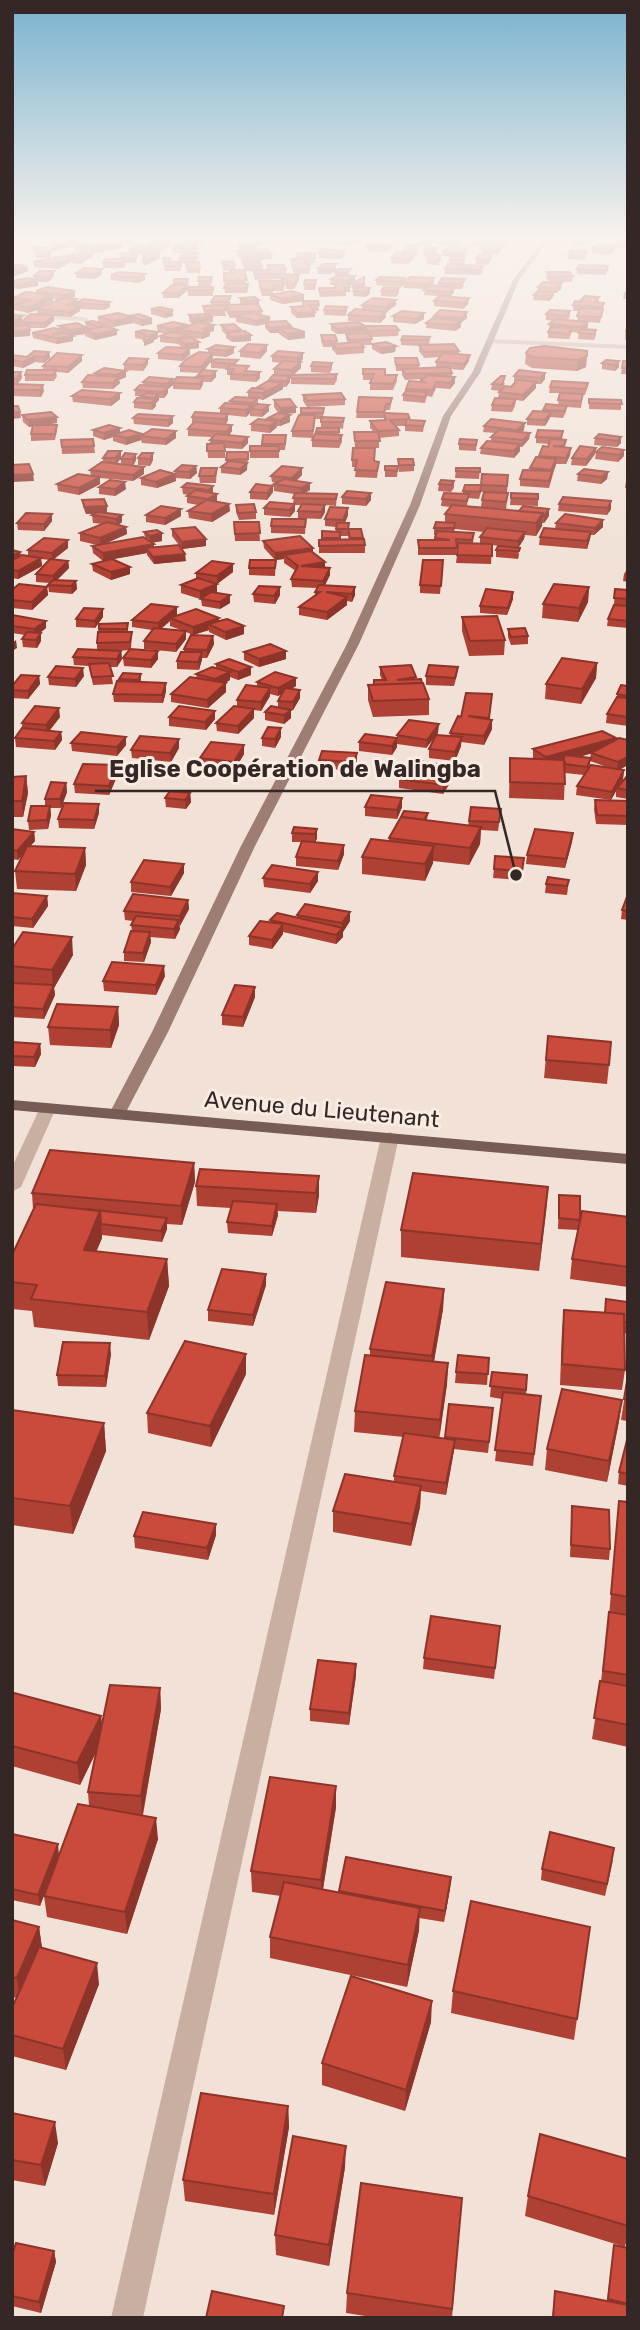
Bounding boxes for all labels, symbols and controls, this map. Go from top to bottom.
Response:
callout: Eglise Coopération de Walingba [95,746,495,791]
text: Eglise Coopération de Walingba [109,755,481,783]
street label: Avenue du Lieutenant [203,1085,441,1133]

